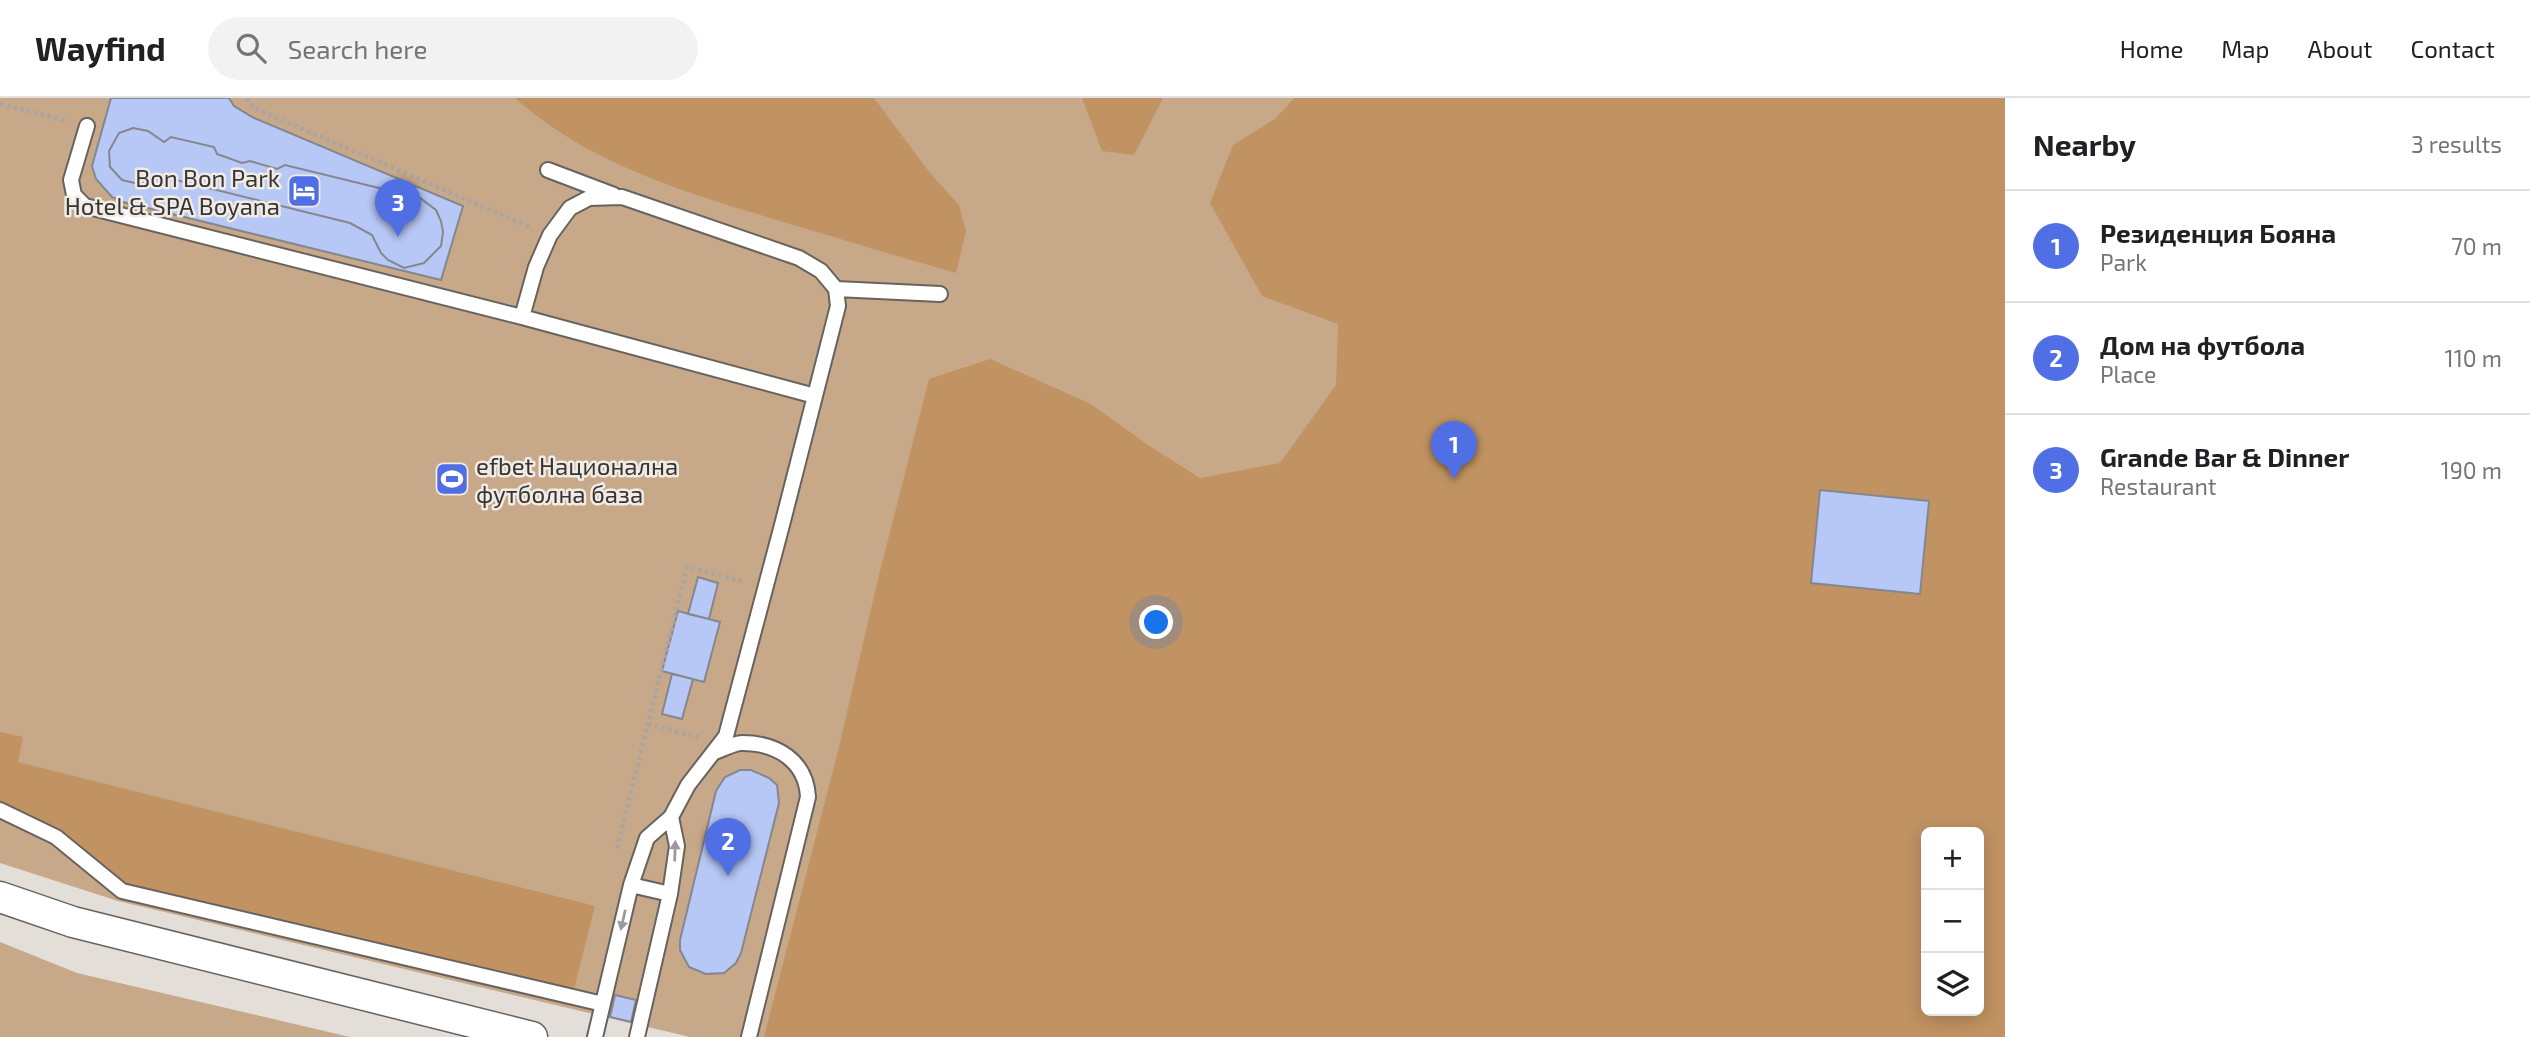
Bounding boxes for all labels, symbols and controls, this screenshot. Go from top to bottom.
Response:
search box [208,17,698,80]
text: Wayfind [35,28,166,68]
icon: search [232,29,270,67]
text: Search here [288,33,427,64]
text: Home [2120,34,2183,63]
text: Map [2221,34,2269,63]
text: About [2307,34,2373,63]
text: Contact [2411,34,2495,63]
text: Nearby [2033,126,2136,162]
text: 3 results [2411,130,2502,158]
place label: Bon Bon Park Hotel & SPA Boyana [65,163,280,220]
hotel icon: Bon Bon Park Hotel & SPA Boyana [285,172,323,210]
pin: 3 [375,179,421,237]
text: Резиденция Бояна [2100,217,2336,248]
text: 1 [2051,232,2061,260]
text: 70 m [2451,232,2502,260]
text: Park [2100,248,2147,276]
text: Дом на футбола [2100,329,2305,360]
text: 2 [2049,344,2063,372]
text: 110 m [2445,344,2502,372]
text: Place [2100,360,2156,388]
pin: 1 [1431,421,1477,479]
text: Grande Bar & Dinner [2100,441,2349,472]
place label: efbet Национална футболна база [476,451,678,509]
text: 3 [2049,456,2063,484]
text: 190 m [2441,456,2502,484]
sports icon: efbet Национална футболна база [433,460,471,498]
text: Restaurant [2100,472,2217,500]
your location [1139,605,1173,639]
pin: 2 [705,818,751,876]
map controls [1921,827,1984,1016]
button: + [1921,827,1984,890]
one-way arrow [670,839,681,861]
button: − [1921,890,1984,953]
one-way arrow [617,909,628,931]
button: layers [1921,953,1984,1016]

